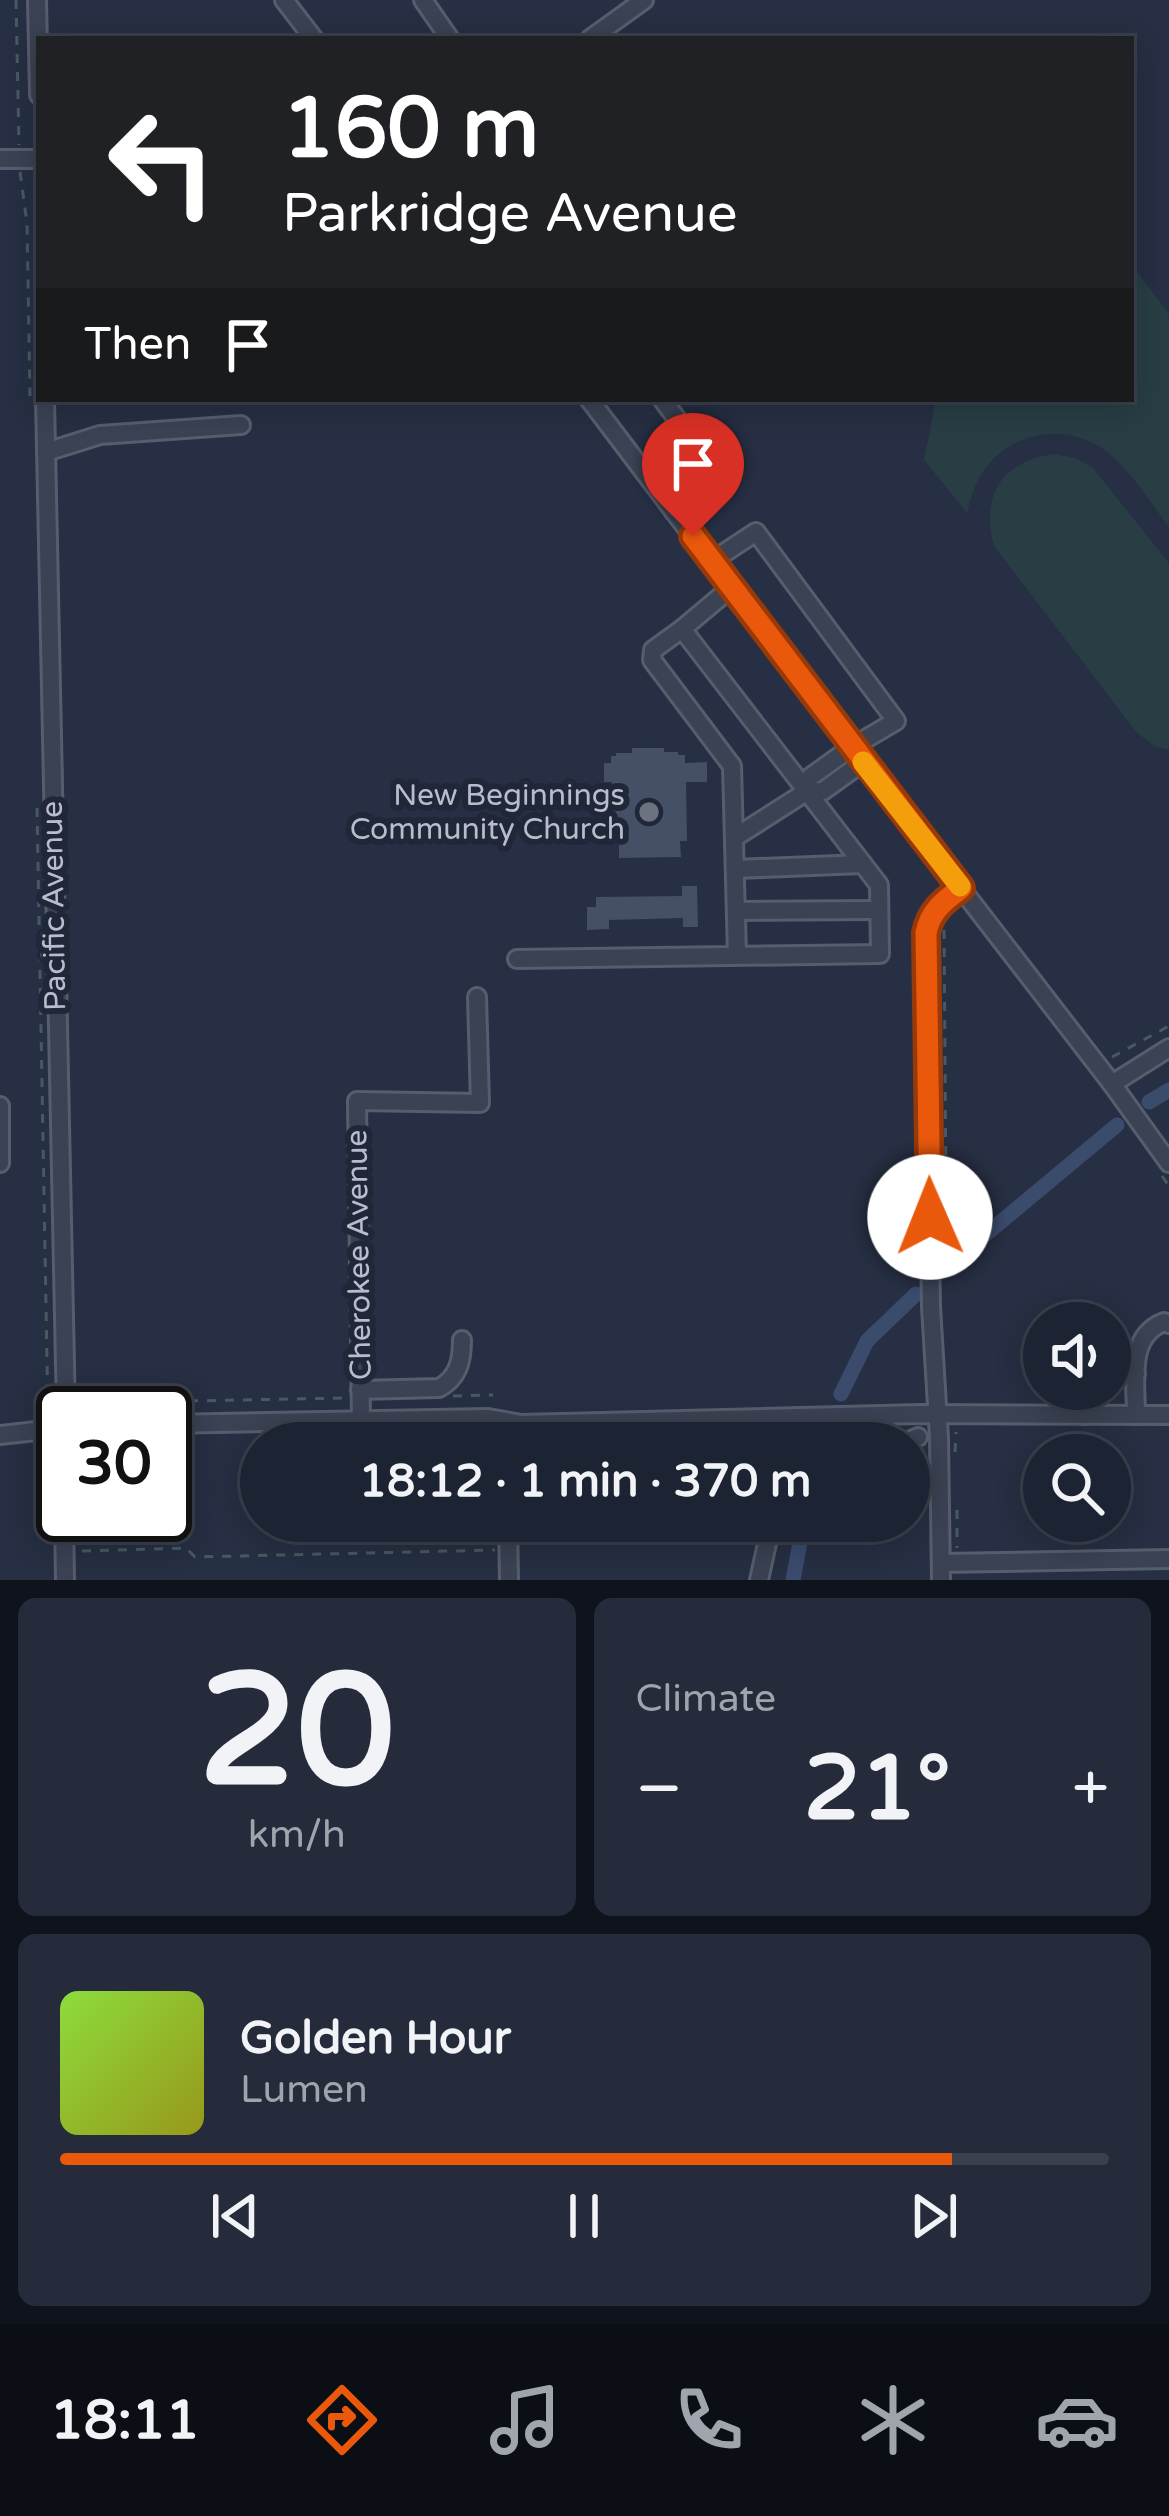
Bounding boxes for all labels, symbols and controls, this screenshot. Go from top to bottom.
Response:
text: 160 m [282,79,539,180]
icon: left [84,84,240,240]
text: Parkridge Avenue [282,181,738,246]
icon: arrive [215,312,281,378]
text: Then [84,318,191,372]
pin [642,413,744,536]
icon: arrive [660,431,726,497]
place label: New Beginnings Community Church [350,777,625,848]
marker: New Beginnings Community Church [636,799,662,825]
street label: Pacific Avenue [34,801,74,1011]
street label: Cherokee Avenue [338,1129,380,1381]
position arrow [867,1154,993,1280]
map controls [1023,1302,1131,1542]
button: sound [1023,1302,1131,1410]
speed limit sign: 30 [36,1386,192,1542]
button: search [1023,1434,1131,1542]
text: 18:12 · 1 min · 370 m [359,1455,811,1509]
text: 20 [199,1639,395,1827]
text: Climate [636,1675,776,1722]
text: 21° [804,1735,951,1844]
text: − [636,1749,683,1829]
text: + [1072,1749,1109,1829]
text: km/h [248,1811,346,1858]
text: Golden Hour [240,2012,511,2066]
text: Lumen [240,2066,368,2113]
icon: previous [202,2183,268,2249]
icon: pause [551,2183,617,2249]
icon: next [901,2183,967,2249]
icon: directions [300,2378,384,2462]
icon: music [483,2378,567,2462]
icon: phone [667,2378,751,2462]
icon: climate [851,2378,935,2462]
icon: car [1035,2378,1119,2462]
text: 18:11 [50,2388,200,2453]

